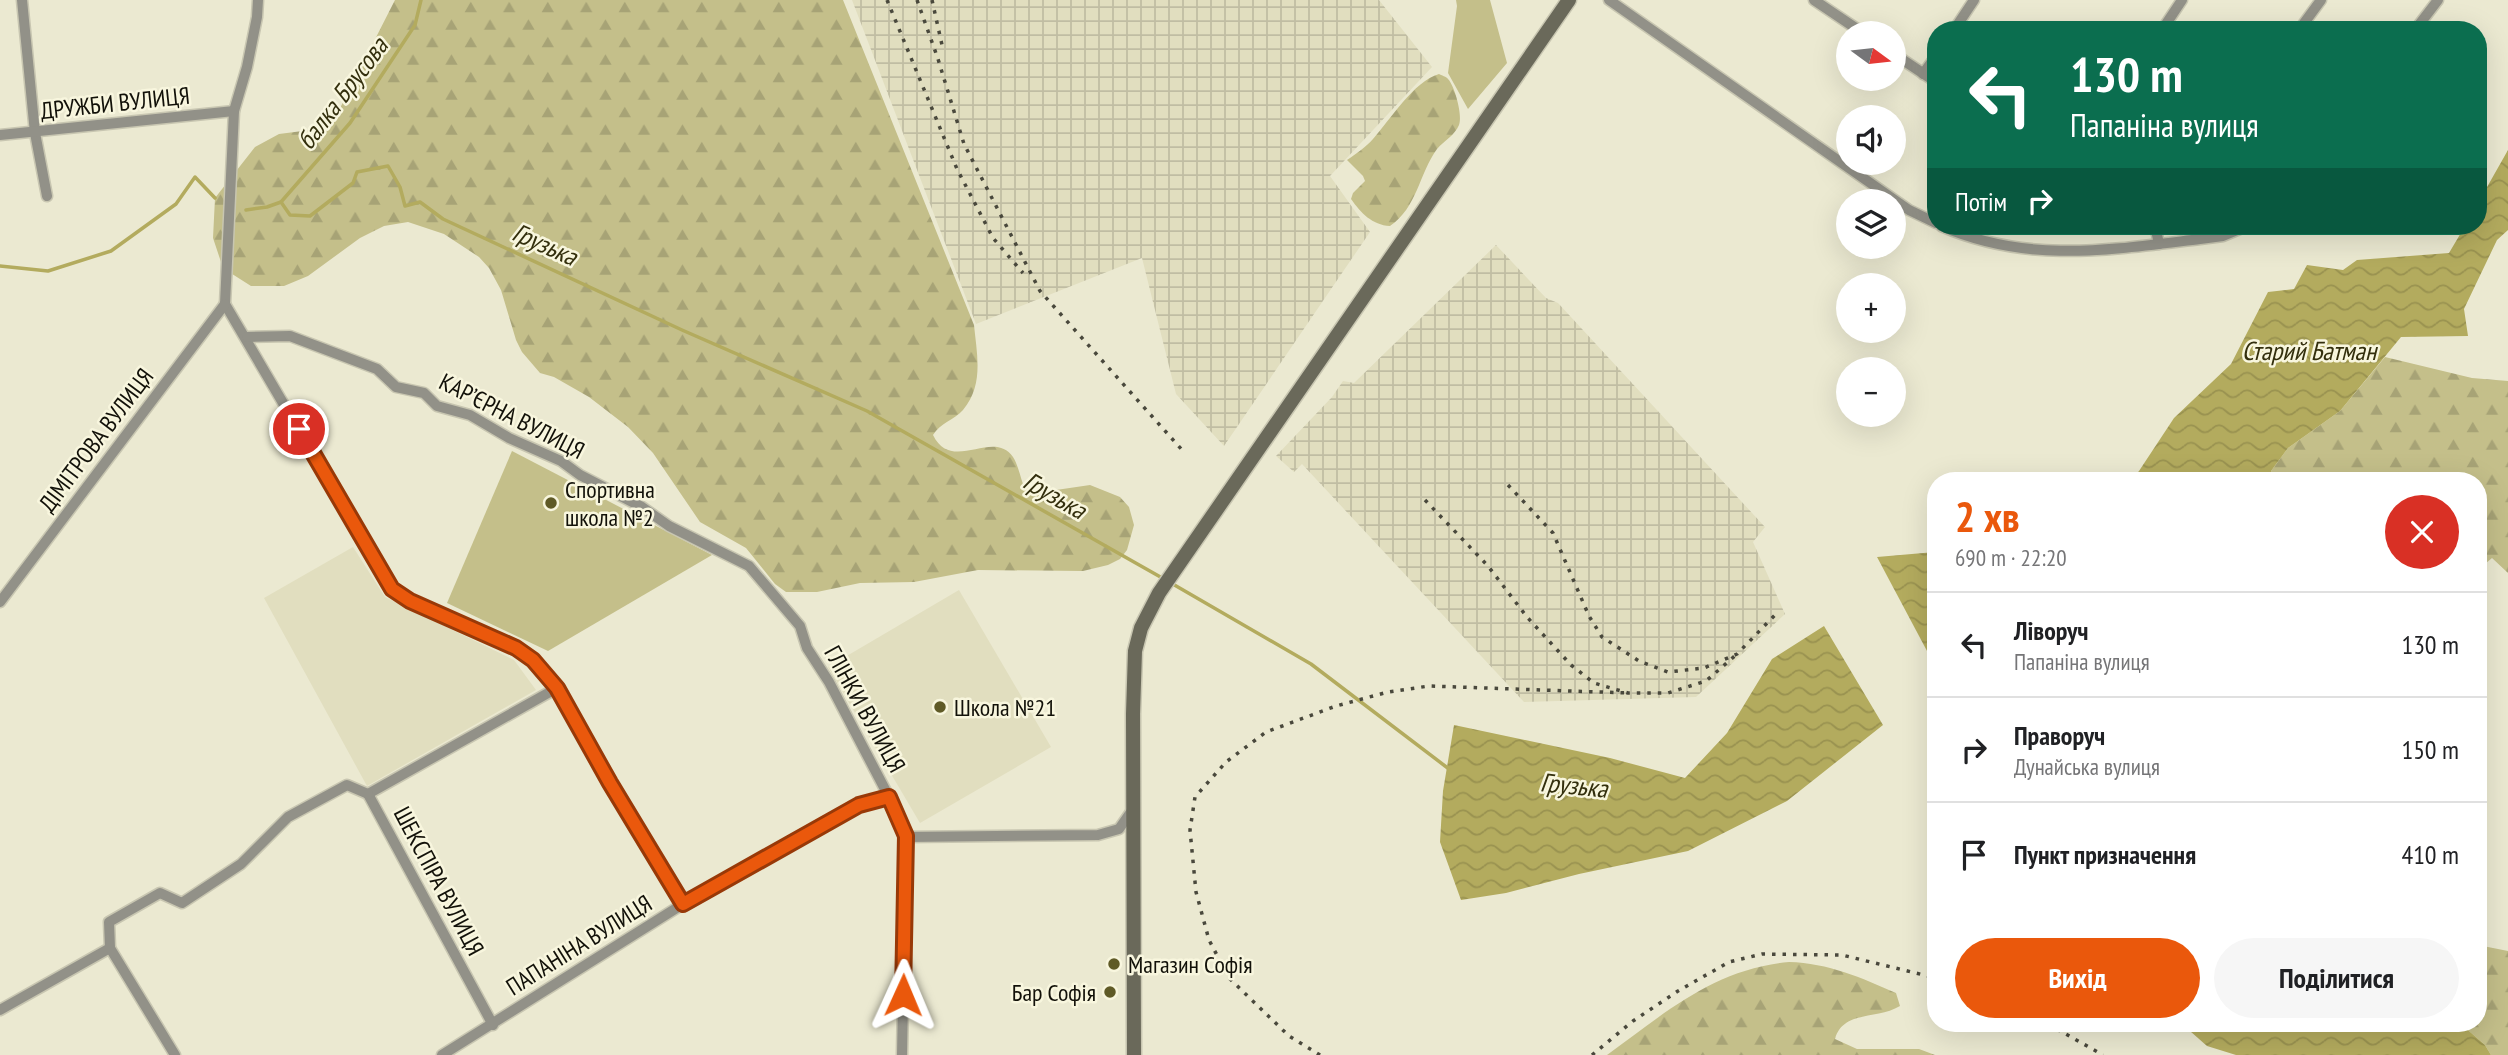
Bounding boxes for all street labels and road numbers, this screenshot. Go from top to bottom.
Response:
street label: ДРУЖБИ ВУЛИЦЯ [39,80,191,126]
street label: ДІМІТРОВА ВУЛИЦЯ [32,362,160,518]
street label: КАР’ЄРНА ВУЛИЦЯ [434,366,590,466]
street label: ГЛІНКИ ВУЛИЦЯ [817,640,913,778]
street label: ШЕКСПІРА ВУЛИЦЯ [387,801,491,961]
street label: ПАПАНІНА ВУЛИЦЯ [500,888,658,1002]

